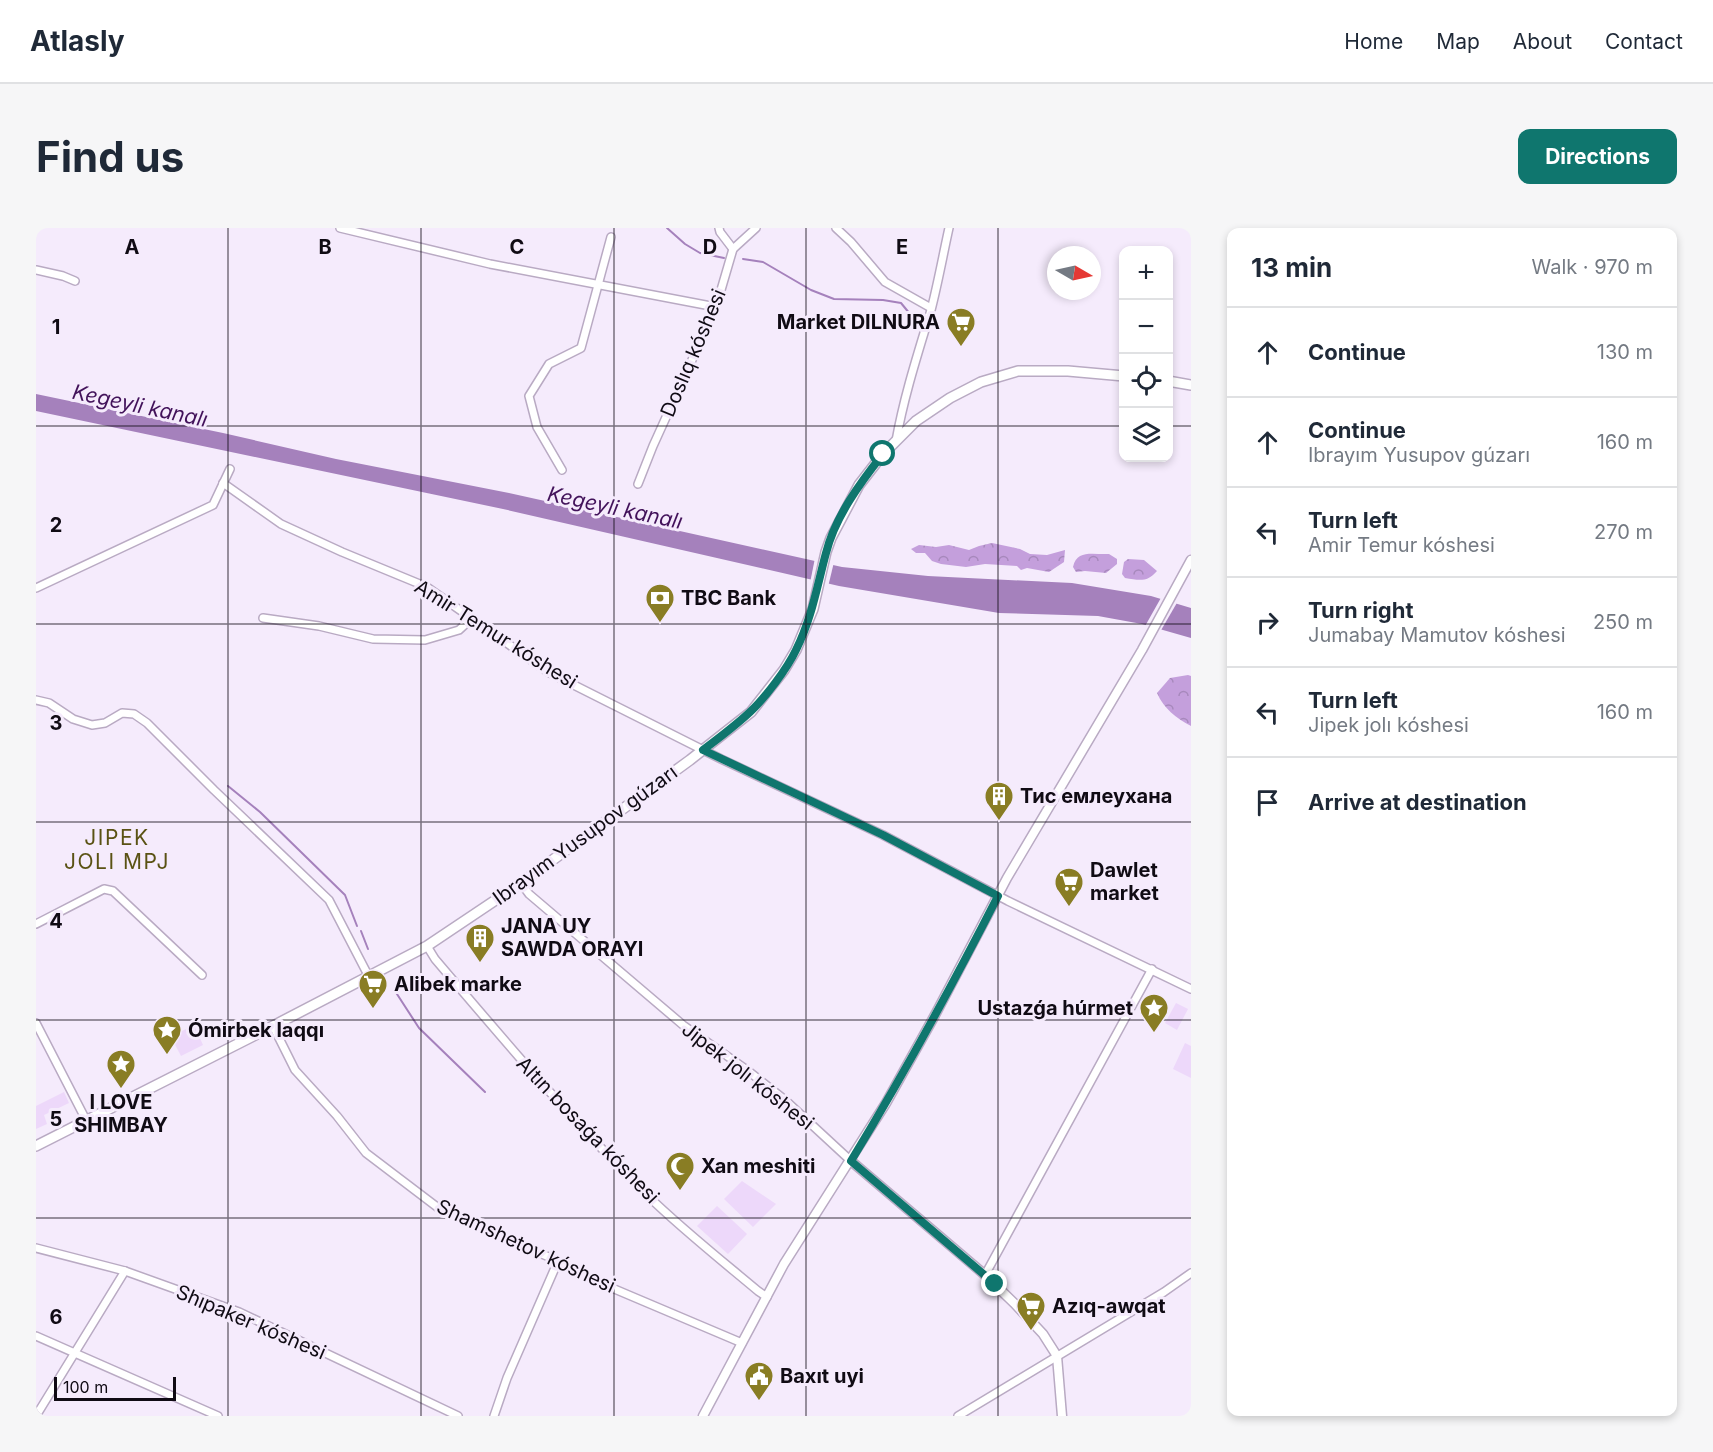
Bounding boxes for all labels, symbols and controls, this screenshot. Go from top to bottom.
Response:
text: Atlasly [30,24,125,58]
text: Home [1344,29,1403,54]
text: Map [1436,29,1480,54]
text: About [1513,29,1572,54]
text: Contact [1605,29,1683,54]
button: Directions [1518,129,1677,184]
text: Find us [36,131,184,182]
text: A [125,235,140,259]
text: B [318,235,332,259]
text: C [510,235,524,259]
text: D [703,235,717,259]
text: E [896,235,908,259]
north arrow [1047,246,1101,300]
map controls [1119,246,1173,462]
button: + [1119,246,1173,300]
text: 13 min [1251,252,1332,283]
text: Walk · 970 m [1531,255,1653,279]
street label: Doslıq kóshesi [655,285,731,421]
button: − [1119,300,1173,354]
supermarket icon: Market DILNURA [945,306,977,348]
place label: Market DILNURA [777,310,940,334]
text: 1 [52,315,60,339]
icon: ahead [1251,336,1284,369]
text: Continue [1308,339,1406,365]
text: 130 m [1597,340,1653,364]
button: locate [1119,354,1173,408]
water label: Kegeyli kanalı [70,379,210,432]
button: layers [1119,408,1173,462]
text: Continue [1308,417,1406,443]
icon: ahead [1251,426,1284,459]
text: 160 m [1597,430,1653,454]
route start [869,440,895,466]
text: Ibrayım Yusupov gúzarı [1308,443,1530,467]
water label: Kegeyli kanalı [545,481,685,534]
text: Turn left [1308,507,1398,533]
text: 2 [50,513,62,537]
icon: left [1251,516,1284,549]
text: 270 m [1594,520,1653,544]
text: Amir Temur kóshesi [1308,533,1495,557]
street label: Amir Temur kóshesi [410,574,582,694]
bank icon: TBC Bank [644,582,676,624]
place label: TBC Bank [681,586,776,610]
text: Turn right [1308,597,1414,623]
icon: right [1251,606,1284,639]
text: 250 m [1593,610,1653,634]
text: Jumabay Mamutov kóshesi [1308,623,1566,647]
text: Turn left [1308,687,1398,713]
icon: left [1251,696,1284,729]
text: 160 m [1597,700,1653,724]
text: 3 [50,711,62,735]
text: Jipek jolı kóshesi [1308,713,1469,737]
street label: Ibrayım Yusupov gúzarı [488,760,682,910]
building icon: Тис емлеухана [983,780,1015,822]
place label: Тис емлеухана [1020,784,1172,808]
icon: arrive [1251,786,1284,819]
text: Arrive at destination [1308,789,1527,815]
district label: JIPEK JOLI MPJ [64,825,170,874]
place label: Dawlet market [1090,858,1159,905]
supermarket icon: Dawlet market [1053,866,1085,908]
text: 4 [49,909,63,933]
place label: JANA UY SAWDA ORAYI [501,914,643,961]
building icon: JANA UY SAWDA ORAYI [464,922,496,964]
supermarket icon: Alibek marke [357,968,389,1010]
place label: Alibek marke [394,972,522,996]
place icon: Ustazǵa húrmet [1138,992,1170,1034]
place label: Ustazǵa húrmet [977,996,1133,1020]
place icon: Ómirbek laqqı [151,1014,183,1056]
place label: Ómirbek laqqı [188,1017,324,1042]
street label: Jipek jolı kóshesi [677,1017,819,1135]
place icon: I LOVE SHIMBAY [105,1048,137,1090]
street label: Altın bosaǵa kóshesi [512,1052,664,1208]
place label: I LOVE SHIMBAY [74,1090,168,1137]
text: 5 [50,1107,62,1131]
mosque icon: Xan meshiti [664,1150,696,1192]
place label: Xan meshiti [701,1154,815,1178]
street label: Shamshetov kóshesi [433,1194,619,1298]
route end [981,1270,1007,1296]
street label: Shıpaker kóshesi [172,1280,330,1364]
supermarket icon: Azıq-awqat [1015,1290,1047,1332]
place label: Azıq-awqat [1052,1294,1166,1318]
text: 6 [50,1305,63,1329]
public building icon: Baxıt uyi [743,1360,775,1402]
place label: Baxıt uyi [780,1364,864,1388]
scale bar [54,1374,176,1402]
text: 100 m [63,1377,108,1397]

